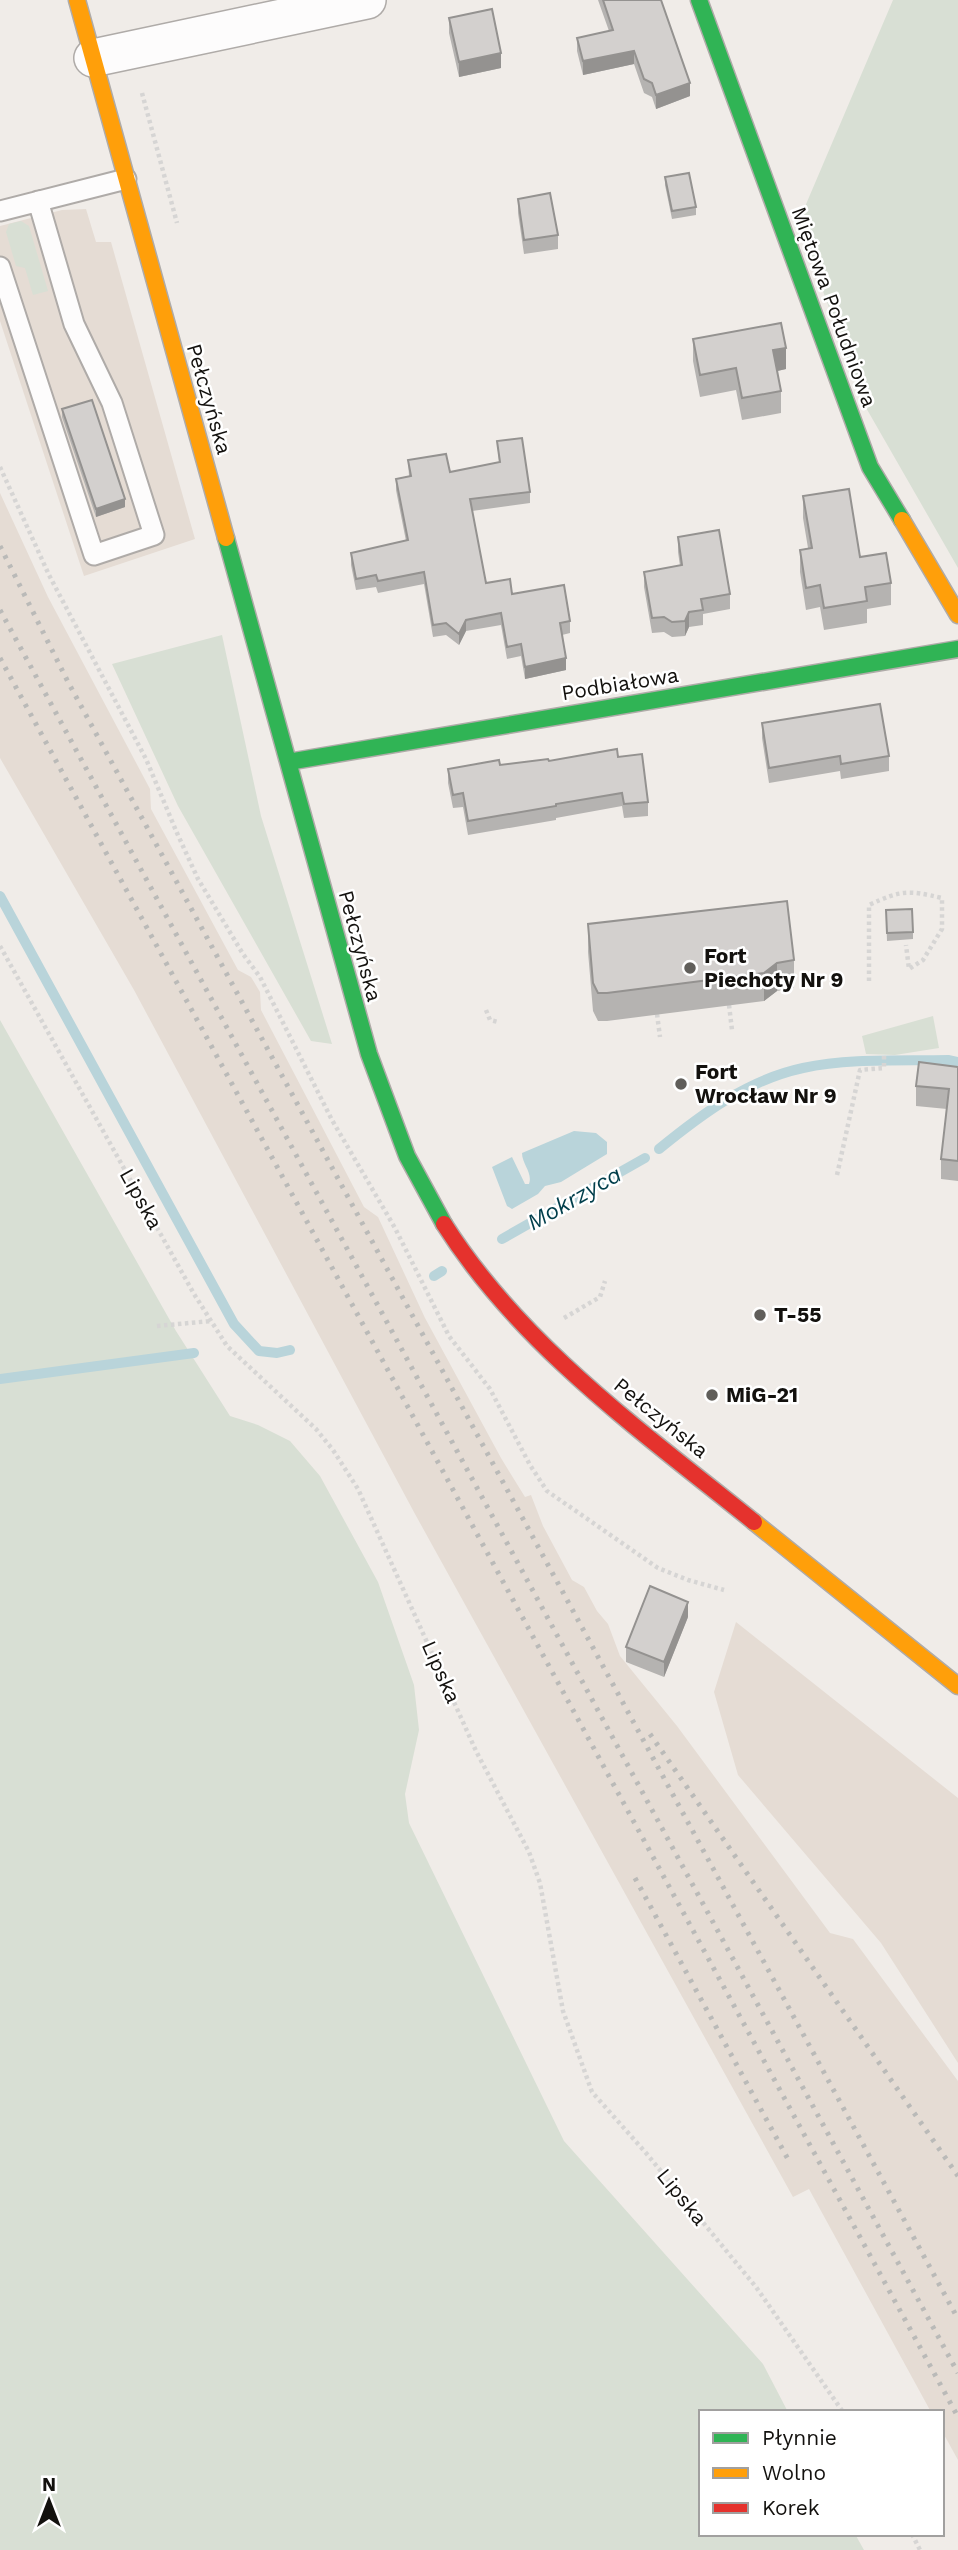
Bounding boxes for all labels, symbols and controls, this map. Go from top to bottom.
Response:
street label: Miętowa Południowa [787,203,882,411]
street label: Pełczyńska [182,341,237,457]
street label: Podbiałowa [560,662,680,705]
street label: Pełczyńska [334,888,387,1004]
place label: Fort Piechoty Nr 9 [704,943,843,992]
marker: Fort Piechoty Nr 9 [682,960,698,976]
place label: Fort Wrocław Nr 9 [695,1059,837,1108]
marker: Fort Wrocław Nr 9 [673,1076,689,1092]
water label: Mokrzyca [522,1161,626,1236]
street label: Lipska [115,1164,168,1234]
place label: T-55 [774,1302,822,1327]
marker: T-55 [752,1307,768,1323]
street label: Pełczyńska [609,1372,714,1463]
place label: MiG-21 [726,1382,798,1407]
marker: MiG-21 [704,1387,720,1403]
street label: Lipska [417,1637,466,1707]
street label: Lipska [652,2163,713,2230]
legend [699,2410,944,2536]
text: Płynnie [762,2425,837,2450]
text: Wolno [762,2460,826,2485]
north arrow [14,2466,84,2536]
text: N [42,2473,56,2496]
text: Korek [762,2495,820,2520]

